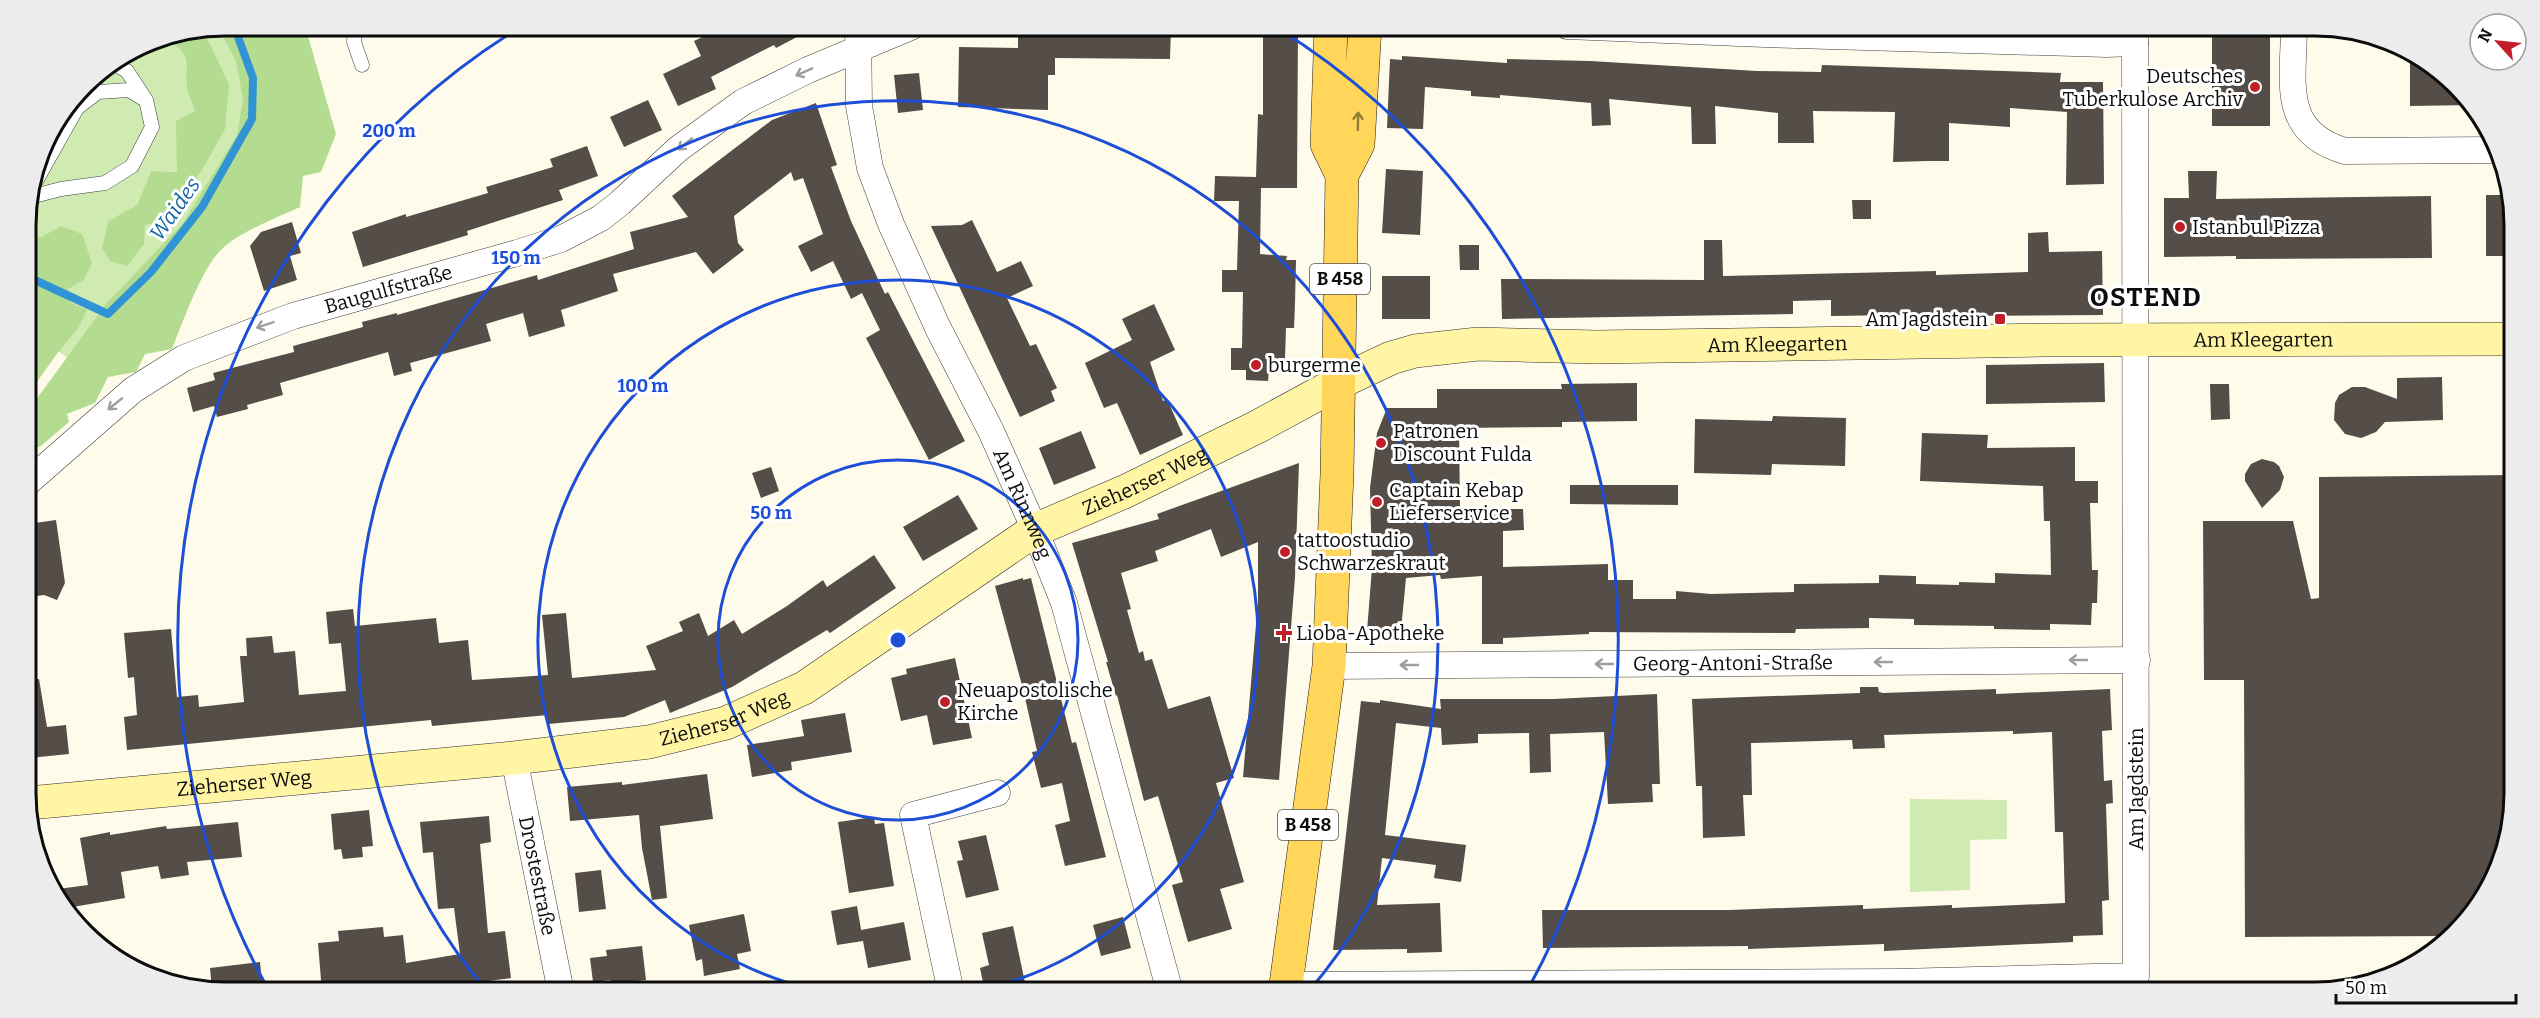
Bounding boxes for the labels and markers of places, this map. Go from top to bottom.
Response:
place label: Deutsches Tuberkulose Archiv [2062,64,2243,111]
marker: Deutsches Tuberkulose Archiv [2248,80,2262,94]
place label: Istanbul Pizza [2192,215,2321,239]
marker: Istanbul Pizza [2173,220,2187,234]
place label: Am Jagdstein [1865,307,1988,331]
marker: Am Jagdstein [1993,312,2007,326]
place label: burgerme [1268,353,1361,377]
marker: burgerme [1249,358,1263,372]
place label: Patronen Discount Fulda [1393,419,1532,466]
marker: Patronen Discount Fulda [1374,436,1388,450]
place label: Captain Kebap Lieferservice [1389,478,1524,525]
marker: Captain Kebap Lieferservice [1370,495,1384,509]
place label: tattoostudio Schwarzeskraut [1297,528,1446,575]
marker: tattoostudio Schwarzeskraut [1278,545,1292,559]
place label: Lioba-Apotheke [1296,621,1445,645]
marker: Lioba-Apotheke [1277,626,1291,640]
centre of rings [888,630,908,650]
place label: Neuapostolische Kirche [957,678,1113,725]
marker: Neuapostolische Kirche [938,695,952,709]

